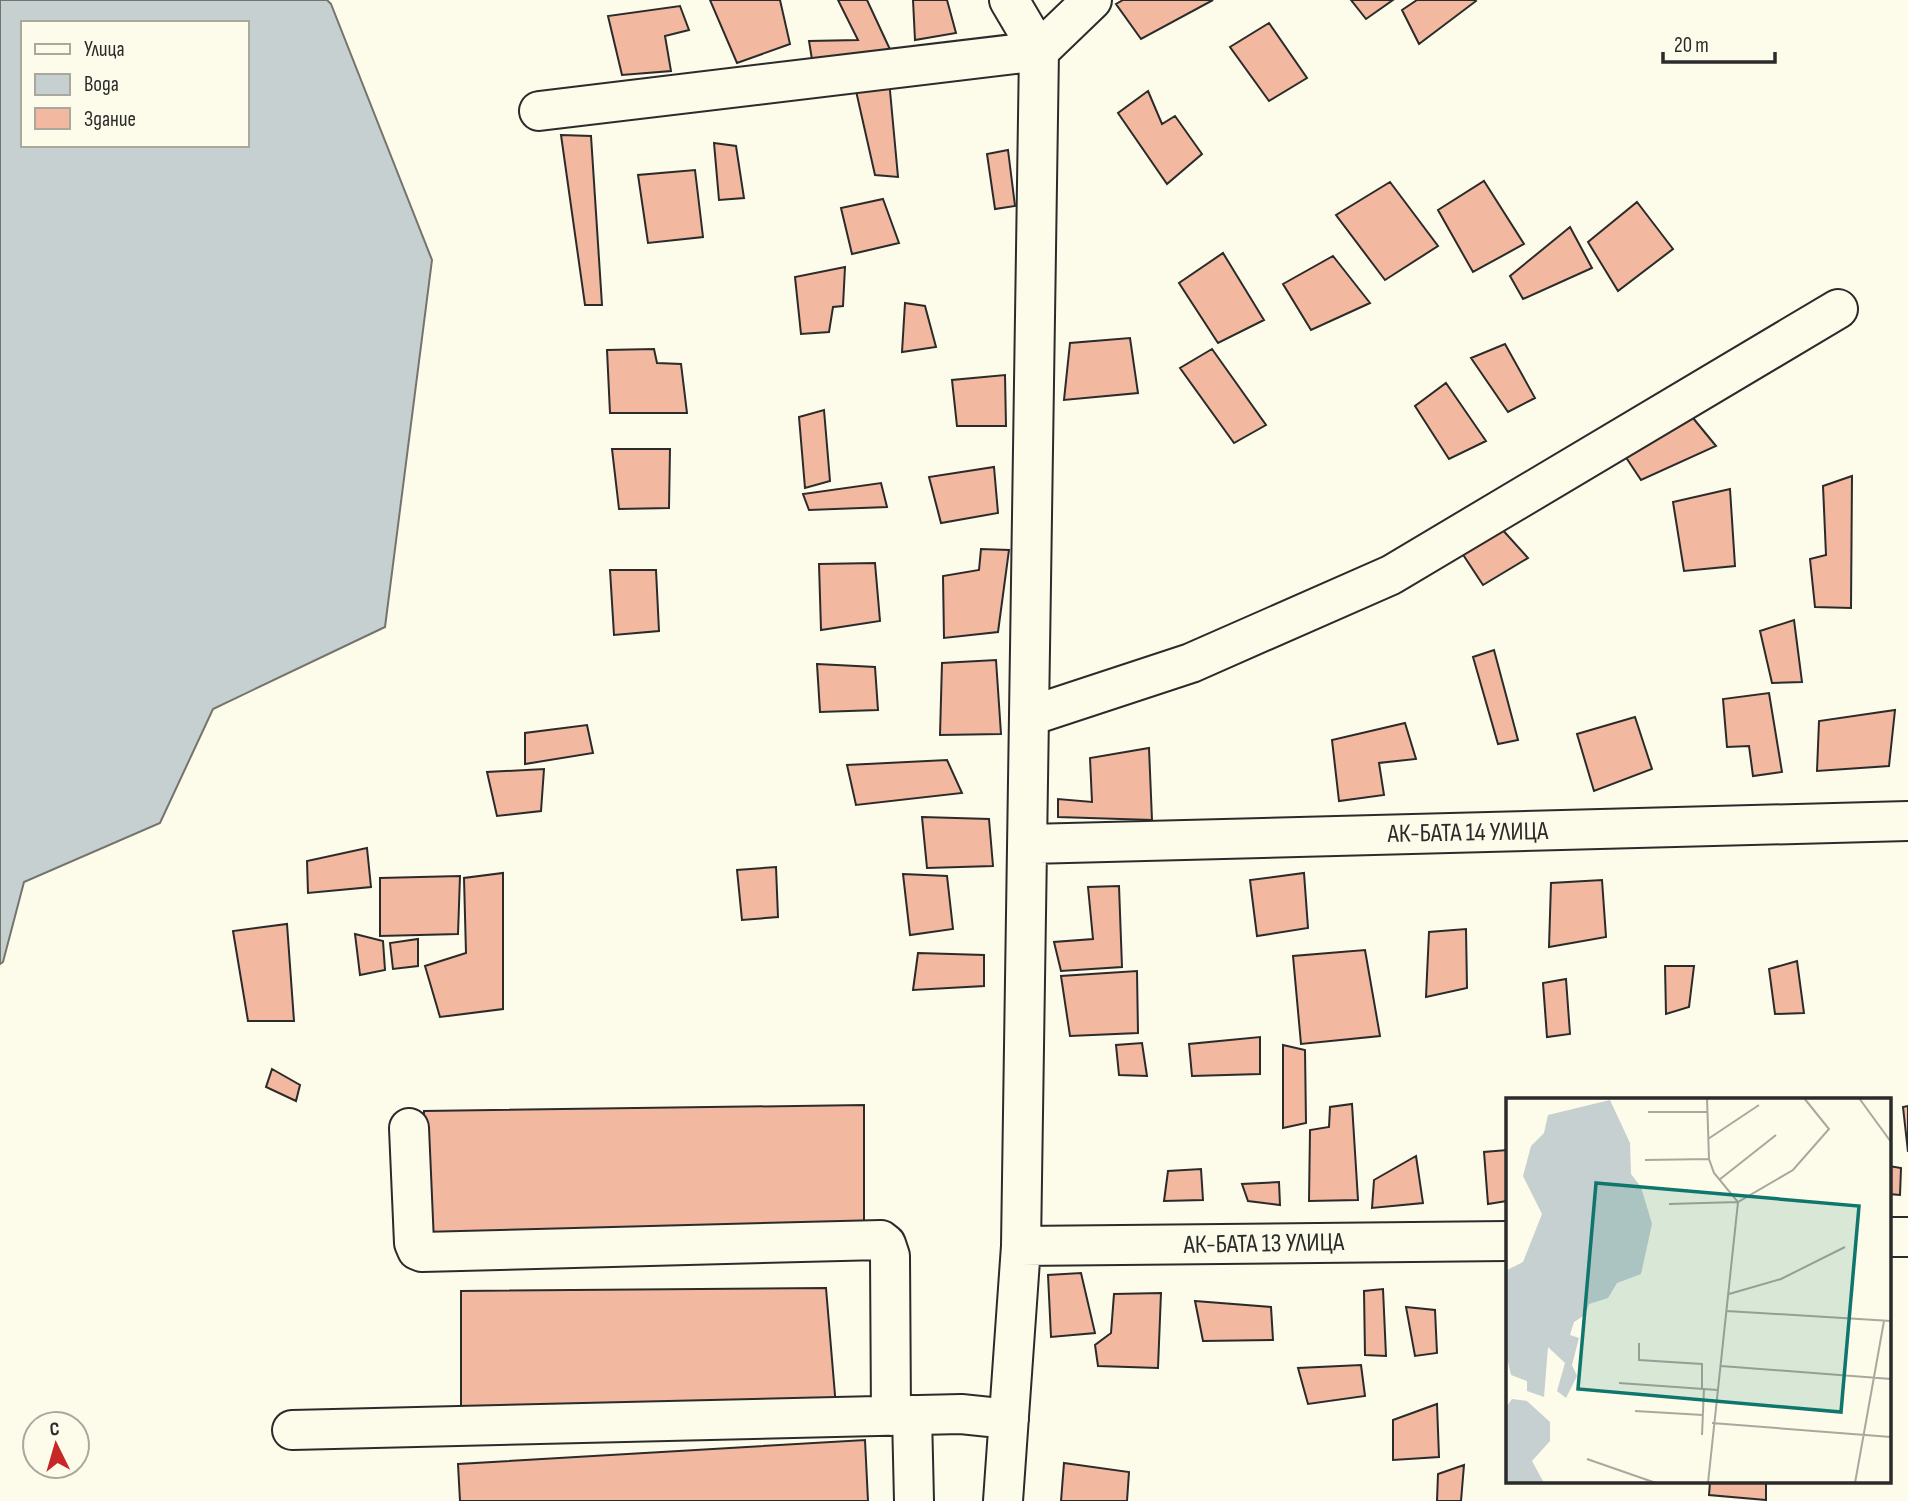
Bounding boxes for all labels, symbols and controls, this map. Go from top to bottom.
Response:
legend [21,21,248,147]
scale bar [1663,21,1775,65]
text: 20 m [1674,33,1709,58]
text: Улица [84,37,125,62]
text: Вода [84,72,119,97]
text: Здание [84,107,136,132]
street label: АК-БАТА 14 УЛИЦА [1386,816,1549,850]
inset map [1506,1098,1890,1484]
street label: АК-БАТА 13 УЛИЦА [1182,1227,1345,1261]
north arrow [21,1410,91,1480]
text: С [49,1418,61,1441]

